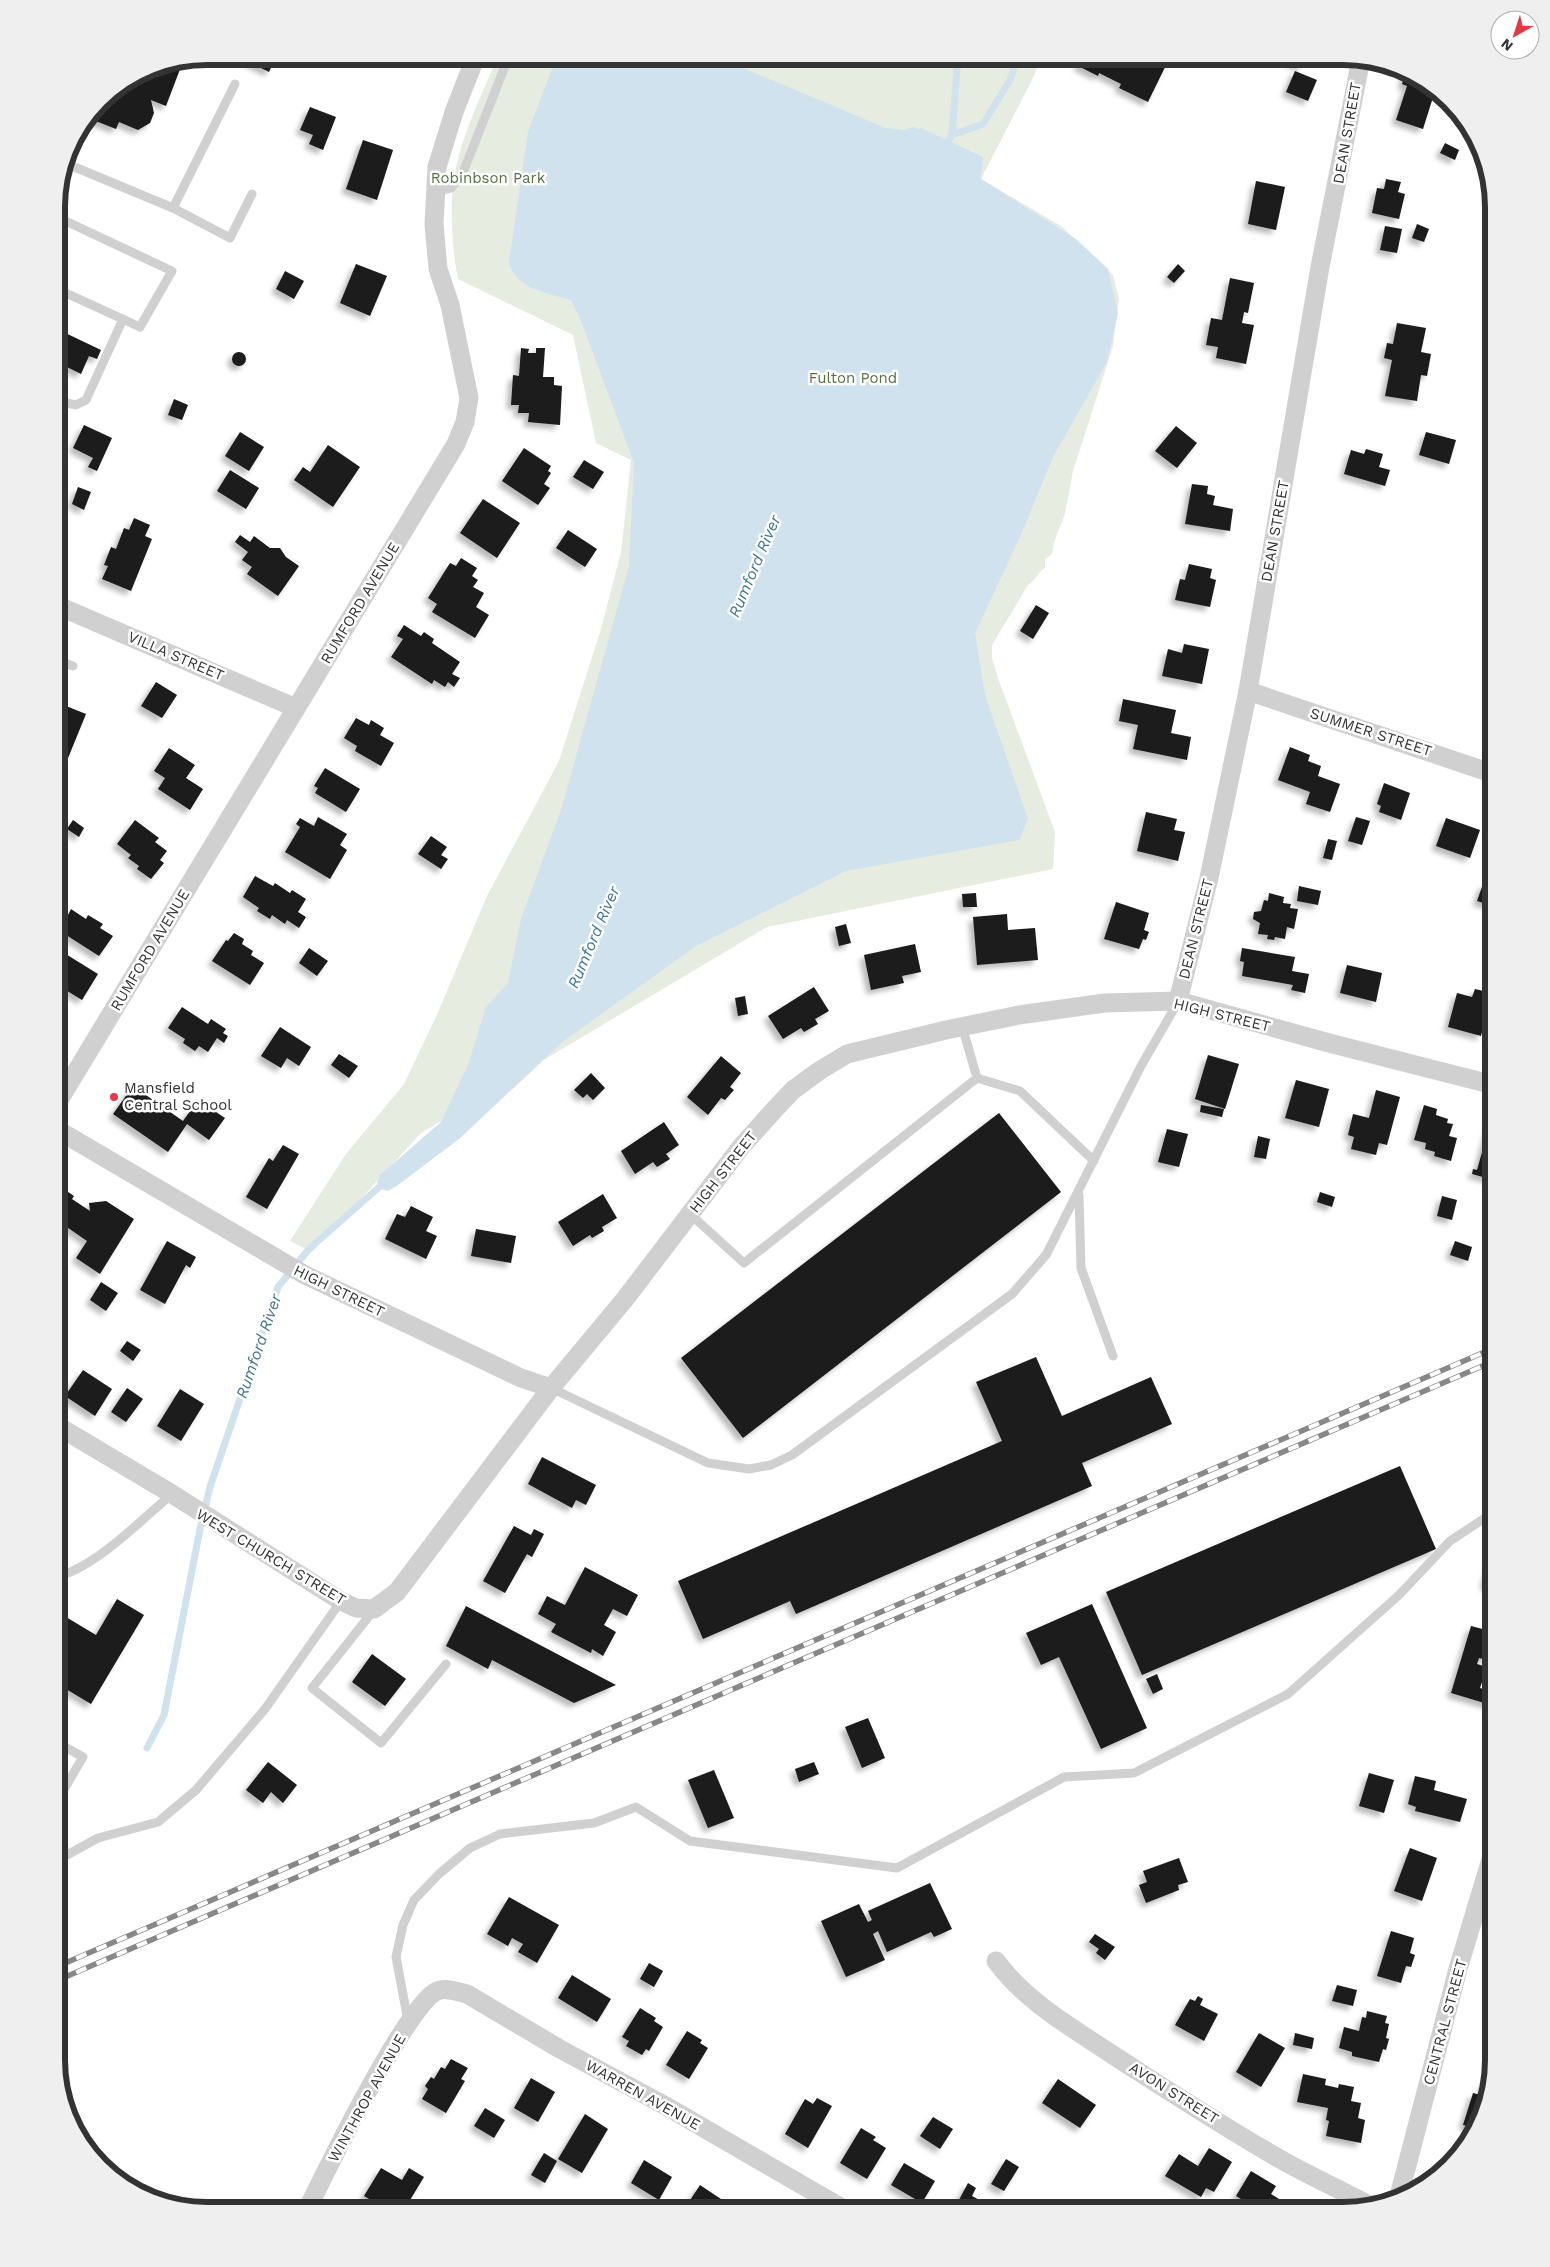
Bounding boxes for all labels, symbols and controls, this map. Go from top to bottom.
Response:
north arrow [1490,10,1540,60]
text: N [1498,36,1516,55]
street label: DEAN STREET [1329,81,1365,185]
park label: Robinbson Park [431,169,546,187]
park label: Fulton Pond [809,369,897,387]
street label: DEAN STREET [1257,479,1293,583]
water label: Rumford River [724,512,785,620]
street label: RUMFORD AVENUE [317,539,403,667]
street label: VILLA STREET [125,628,227,684]
street label: SUMMER STREET [1308,704,1434,760]
street label: DEAN STREET [1175,877,1217,981]
water label: Rumford River [563,883,624,991]
street label: RUMFORD AVENUE [107,886,193,1014]
street label: HIGH STREET [1172,994,1272,1036]
place label: Mansfield Central School [124,1079,232,1114]
marker: Mansfield Central School [108,1091,120,1103]
street label: HIGH STREET [685,1128,761,1216]
street label: HIGH STREET [291,1261,387,1321]
water label: Rumford River [232,1291,285,1401]
street label: WEST CHURCH STREET [193,1505,349,1609]
street label: CENTRAL STREET [1419,1957,1471,2087]
street label: WINTHROP AVENUE [324,2031,410,2165]
street label: WARREN AVENUE [583,2056,703,2134]
street label: AVON STREET [1126,2058,1222,2128]

